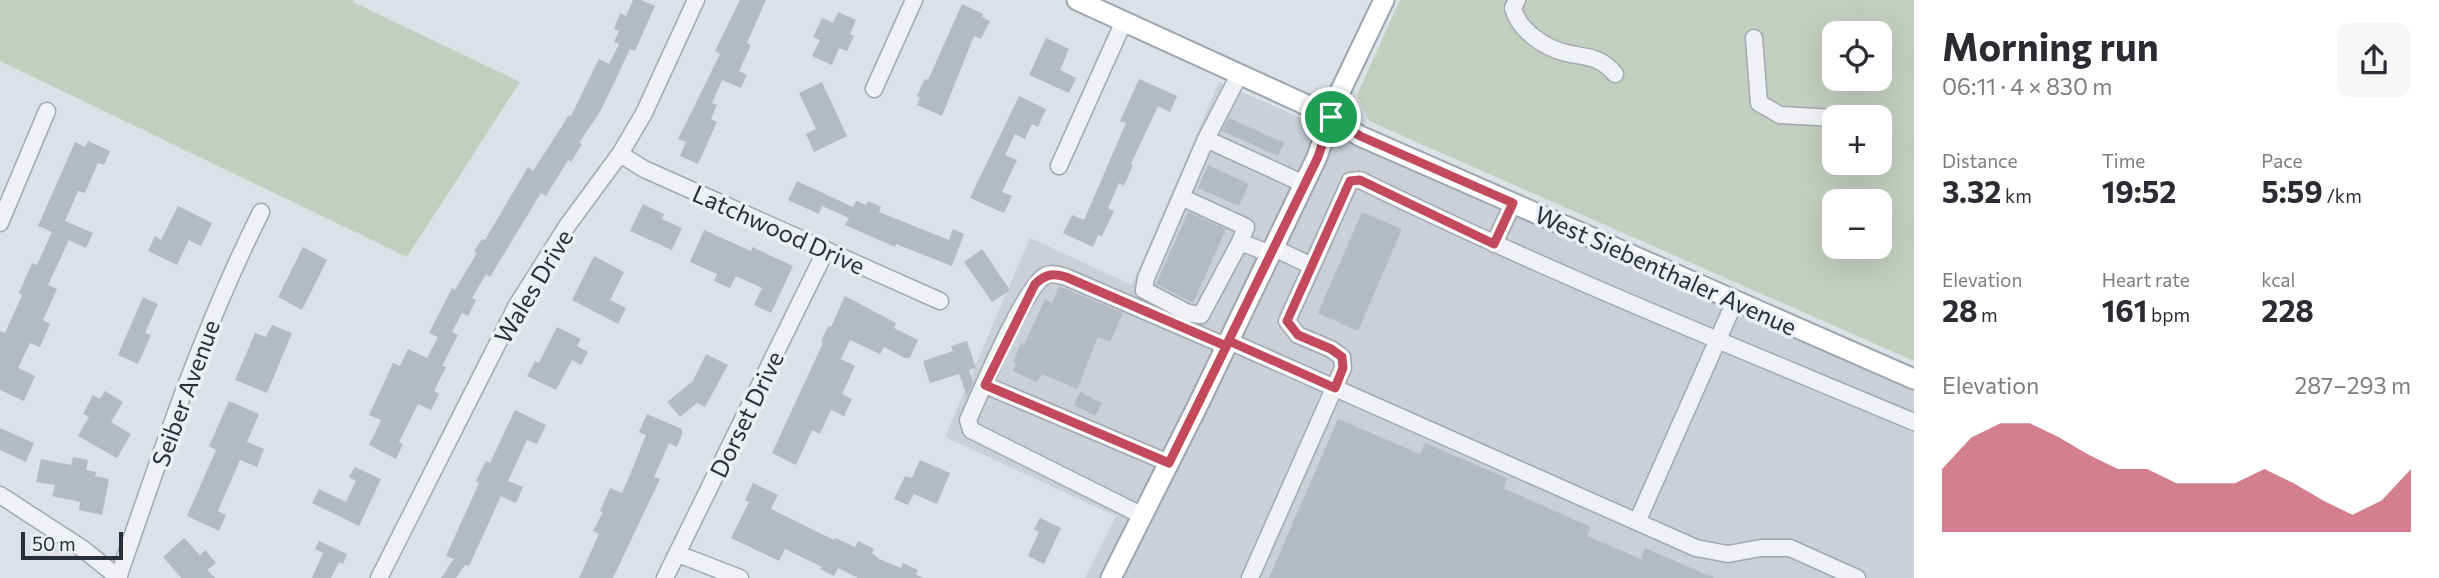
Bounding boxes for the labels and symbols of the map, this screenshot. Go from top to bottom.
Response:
pin [1301,87,1361,147]
street label: Latchwood Drive [688,178,870,280]
street label: West Siebenthaler Avenue [1531,199,1801,341]
street label: Wales Drive [488,224,578,348]
street label: Seiber Avenue [145,316,225,470]
street label: Dorset Drive [703,346,789,482]
scale bar [21,529,122,561]

